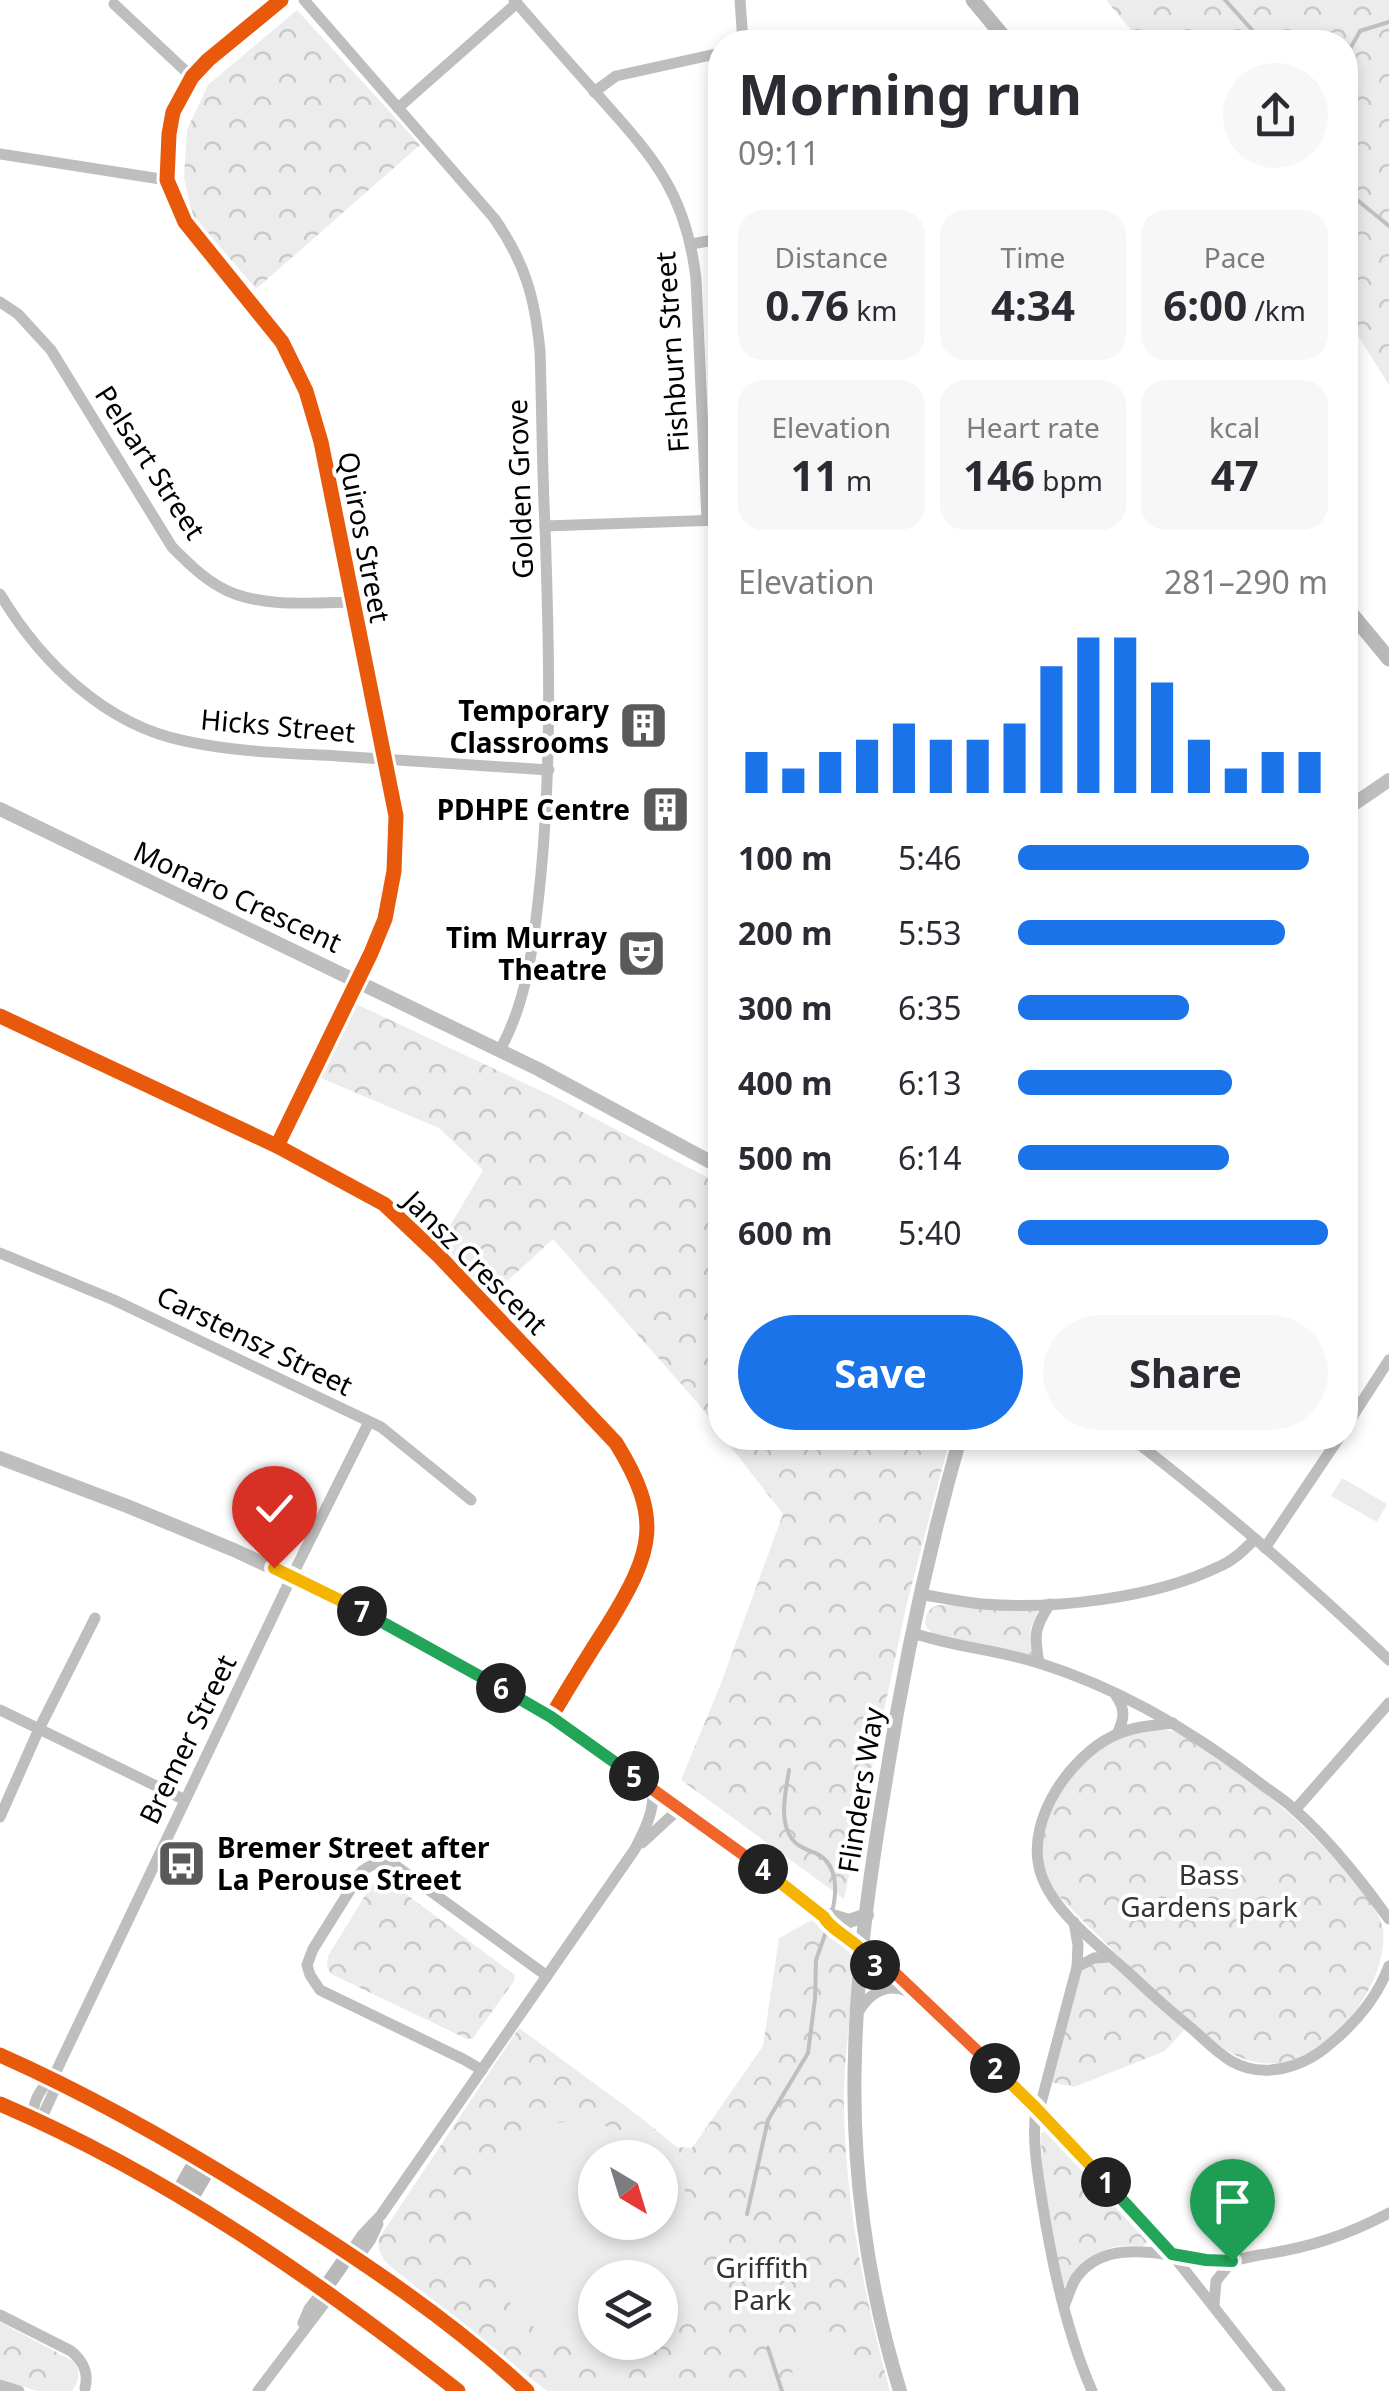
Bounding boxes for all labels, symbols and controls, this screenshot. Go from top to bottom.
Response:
text: Morning run [738,56,1082,131]
button: share [1223,63,1328,168]
text: 09:11 [738,131,820,174]
text: Distance [775,238,888,276]
text: Time [1001,238,1065,276]
text: Pace [1204,238,1266,276]
street label: Fishburn Street [645,250,697,454]
text: 0.76 [765,276,849,333]
text: 4:34 [991,276,1075,333]
text: 6:00 [1163,276,1247,333]
text: km [849,291,897,329]
text: /km [1247,291,1306,329]
street label: Pelsart Street [87,378,215,546]
street label: Golden Grove [497,398,541,580]
text: Elevation [772,408,891,446]
text: Heart rate [966,408,1100,446]
text: kcal [1209,408,1260,446]
text: 11 [791,446,839,503]
text: 146 [963,446,1035,503]
text: 47 [1211,446,1259,503]
street label: Quiros Street [330,448,400,626]
text: m [839,461,872,499]
text: bpm [1035,461,1103,499]
text: Elevation [738,560,875,603]
text: 281–290 m [1164,560,1328,603]
place label: Temporary Classrooms [449,691,609,761]
street label: Hicks Street [199,699,357,751]
building icon: Temporary Classrooms [618,700,670,752]
building icon: PDHPE Centre [639,783,691,835]
place label: PDHPE Centre [437,790,630,828]
street label: Monaro Crescent [128,831,348,961]
text: 100 m [738,836,832,879]
text: 5:46 [898,836,962,879]
text: 200 m [738,911,832,954]
text: 5:53 [898,911,962,954]
place label: Tim Murray Theatre [446,918,607,988]
theatre icon: Tim Murray Theatre [616,927,668,979]
text: 300 m [738,986,832,1029]
text: 6:35 [898,986,962,1029]
text: 400 m [738,1061,832,1104]
text: 6:13 [898,1061,962,1104]
text: 500 m [738,1136,832,1179]
text: 6:14 [898,1136,962,1179]
street label: Jansz Crescent [394,1180,556,1342]
text: 600 m [738,1211,832,1254]
text: 5:40 [898,1211,962,1254]
street label: Carstensz Street [151,1276,359,1404]
button: Save [738,1315,1023,1430]
button: Share [1043,1315,1328,1430]
pin [232,1466,317,1569]
icon: check [247,1481,302,1536]
pin: 7 [337,1586,387,1636]
text: 7 [354,1592,370,1630]
street label: Bremer Street [130,1648,244,1830]
pin: 6 [476,1663,526,1713]
text: 6 [493,1669,509,1707]
street label: Flinders Way [828,1704,892,1875]
pin: 5 [609,1751,659,1801]
text: 5 [626,1757,642,1795]
place label: Bremer Street after La Perouse Street [217,1828,490,1898]
bus stop icon: Bremer Street after La Perouse Street [156,1837,208,1889]
pin: 4 [738,1844,788,1894]
text: 4 [755,1850,771,1888]
park label: Bass Gardens park [1120,1855,1298,1925]
pin: 3 [850,1940,900,1990]
text: 3 [867,1946,883,1984]
pin: 2 [970,2043,1020,2093]
text: 2 [987,2049,1003,2087]
north arrow [578,2140,678,2240]
map controls [578,2140,678,2360]
pin: 1 [1081,2157,1131,2207]
pin [1190,2159,1275,2262]
text: 1 [1098,2163,1114,2201]
icon: arrive [1205,2174,1260,2229]
park label: Griffith Park [715,2248,809,2318]
button: layers [578,2260,678,2360]

